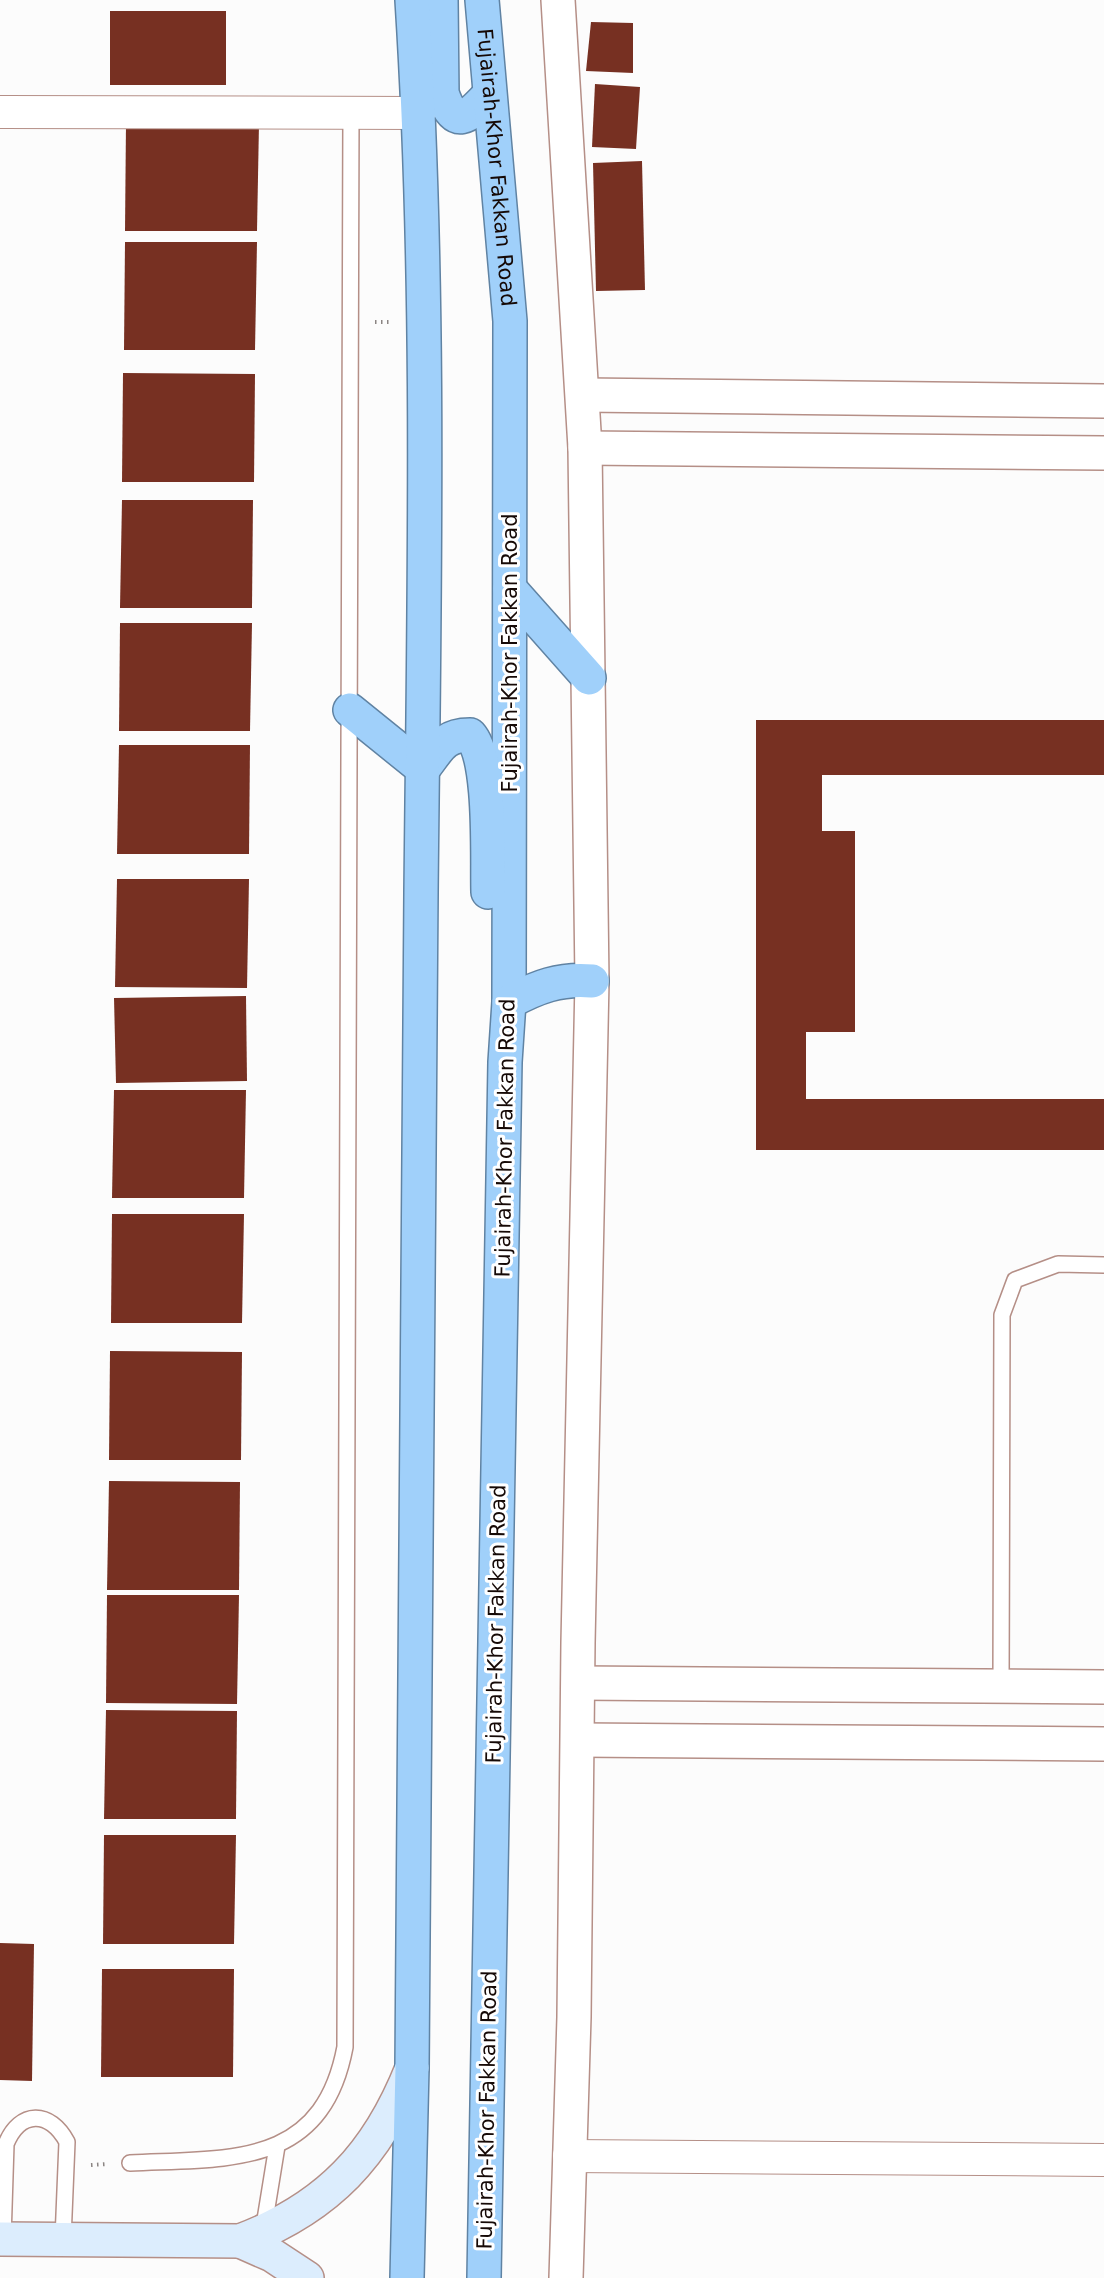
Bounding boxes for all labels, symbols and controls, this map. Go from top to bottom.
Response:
street label: Fujairah-Khor Fakkan Road [473,27,521,307]
street label: Fujairah-Khor Fakkan Road [498,514,522,792]
street label: Fujairah-Khor Fakkan Road [491,998,519,1278]
street label: Fujairah-Khor Fakkan Road [482,1484,510,1764]
street label: Fujairah-Khor Fakkan Road [473,1970,501,2250]

